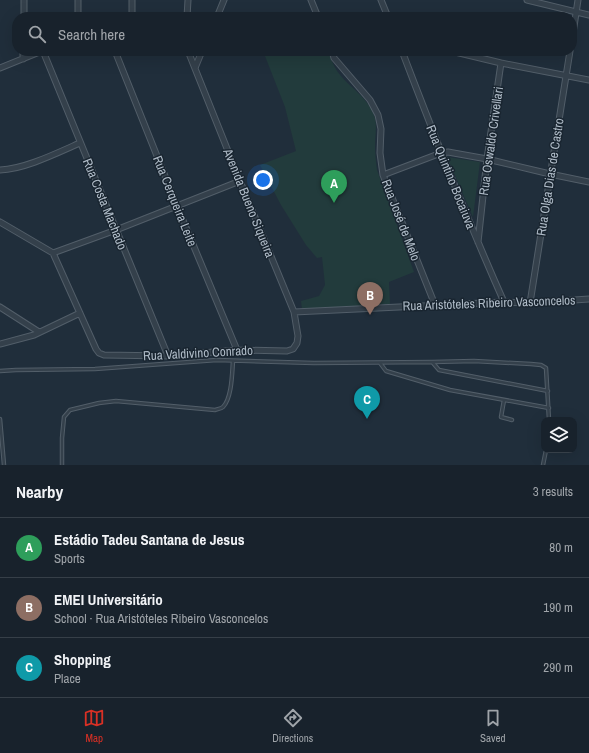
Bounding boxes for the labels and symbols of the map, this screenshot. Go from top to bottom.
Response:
street label: Rua Oswaldo Crivellari [475,86,507,196]
street label: Rua Olga Dias de Castro [532,117,568,237]
street label: Rua Quintino Bocaiuva [422,122,480,232]
street label: Avenida Bueno Siqueira [219,145,279,260]
street label: Rua Cerqueira Leite [149,153,201,249]
street label: Rua Costa Machado [79,156,131,252]
your location [253,170,273,190]
pin: A [321,170,347,203]
street label: Rua José de Melo [378,177,424,263]
pin: B [357,282,383,315]
street label: Rua Aristóteles Ribeiro Vasconcelos [402,291,576,315]
street label: Rua Valdivino Conrado [143,342,253,364]
pin: C [354,386,380,419]

